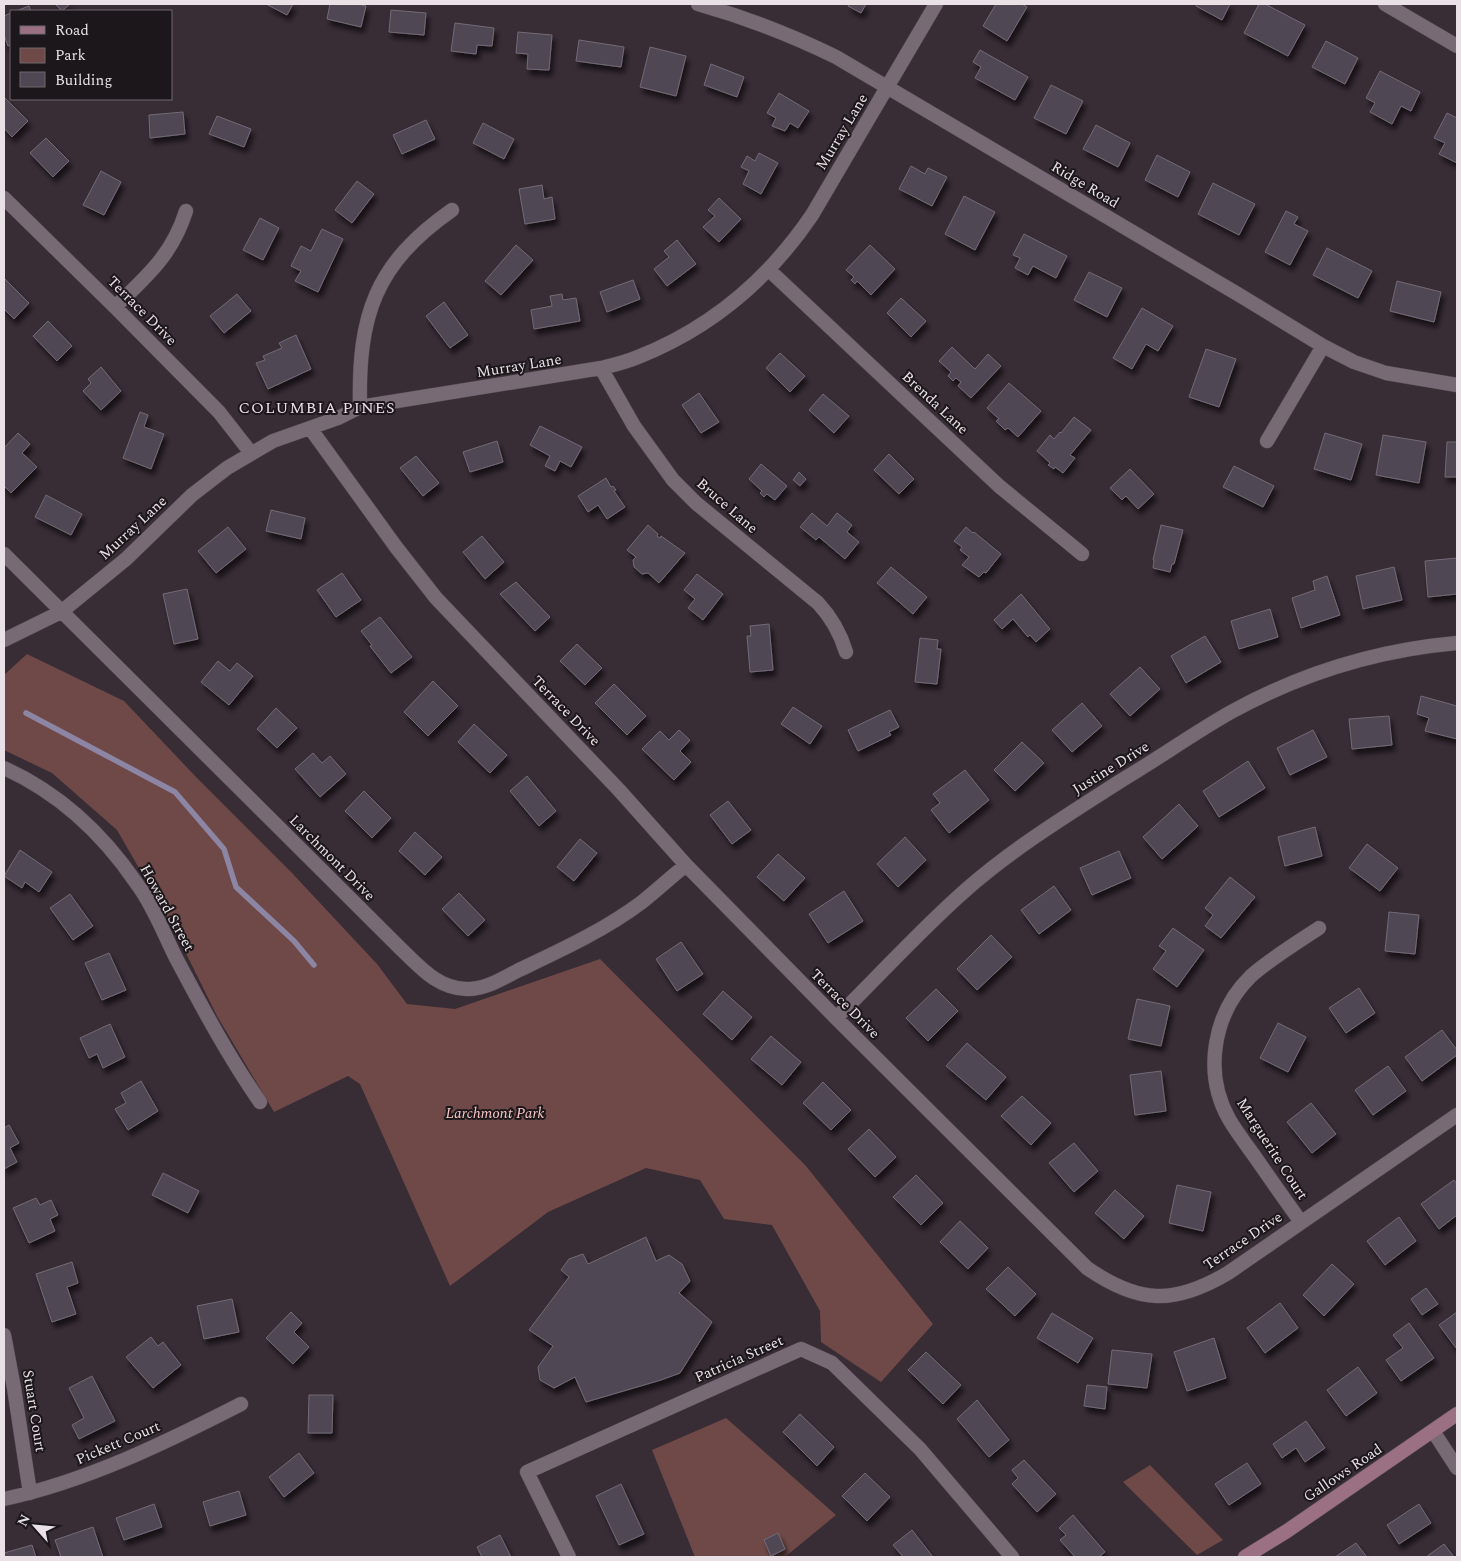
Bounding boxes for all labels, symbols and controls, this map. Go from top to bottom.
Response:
legend [10,10,172,100]
text: Road [55,19,89,42]
text: Park [55,44,86,67]
text: Building [55,69,112,92]
street label: Murray Lane [810,89,874,175]
street label: Ridge Road [1047,156,1123,214]
street label: Terrace Drive [102,271,182,351]
street label: Murray Lane [475,348,563,384]
street label: Brenda Lane [896,366,974,440]
district label: COLUMBIA PINES [238,396,396,420]
street label: Bruce Lane [691,473,763,539]
street label: Murray Lane [94,490,172,566]
street label: Terrace Drive [526,670,606,752]
street label: Justine Drive [1068,735,1154,801]
street label: Larchmont Drive [283,809,381,907]
street label: Howard Street [134,860,200,956]
street label: Terrace Drive [805,964,885,1044]
street label: Marguerite Court [1230,1094,1314,1204]
park label: Larchmont Park [445,1102,545,1125]
street label: Terrace Drive [1199,1206,1287,1276]
street label: Patricia Street [691,1329,787,1389]
street label: Stuart Court [16,1368,52,1454]
street label: Pickett Court [72,1415,164,1471]
street label: Gallows Road [1299,1438,1387,1508]
north arrow [10,1501,60,1551]
text: N [12,1510,36,1530]

